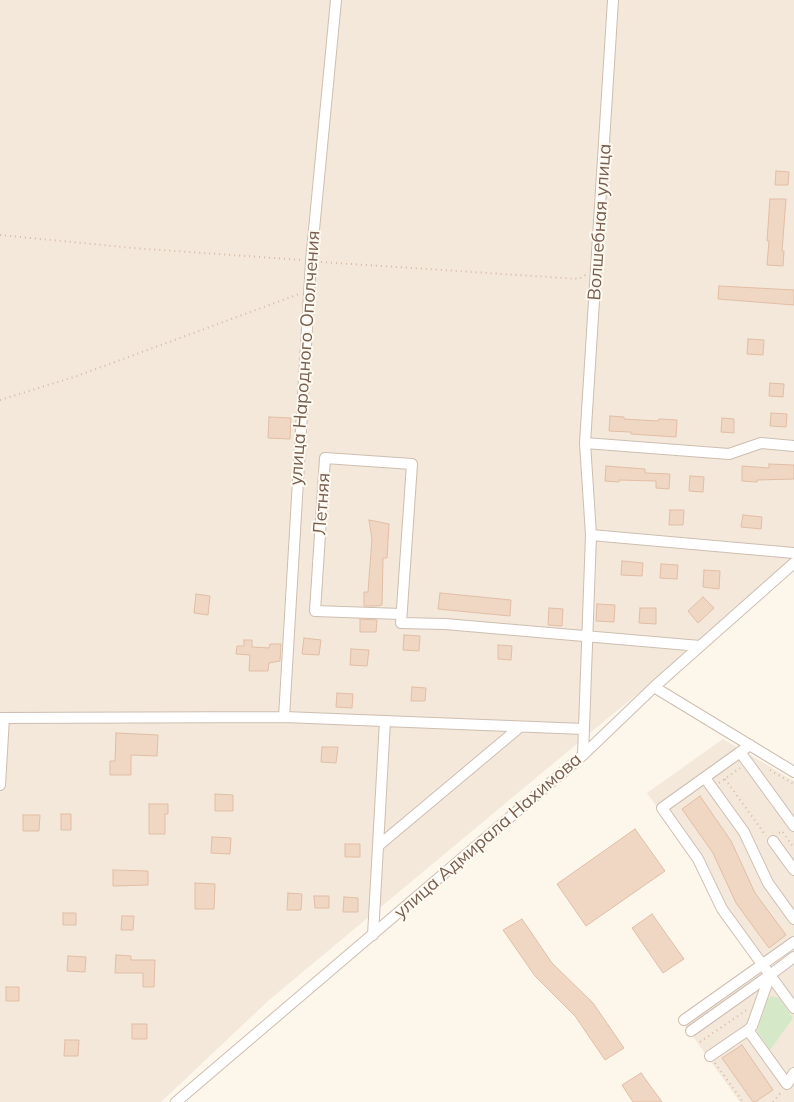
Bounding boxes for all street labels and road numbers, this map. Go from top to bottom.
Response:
street label: Волшебная улица [584,143,616,301]
street label: улица Народного Ополчения [285,230,325,486]
street label: Летняя [309,472,335,536]
street label: улица Адмирала Нахимова [390,749,586,923]

